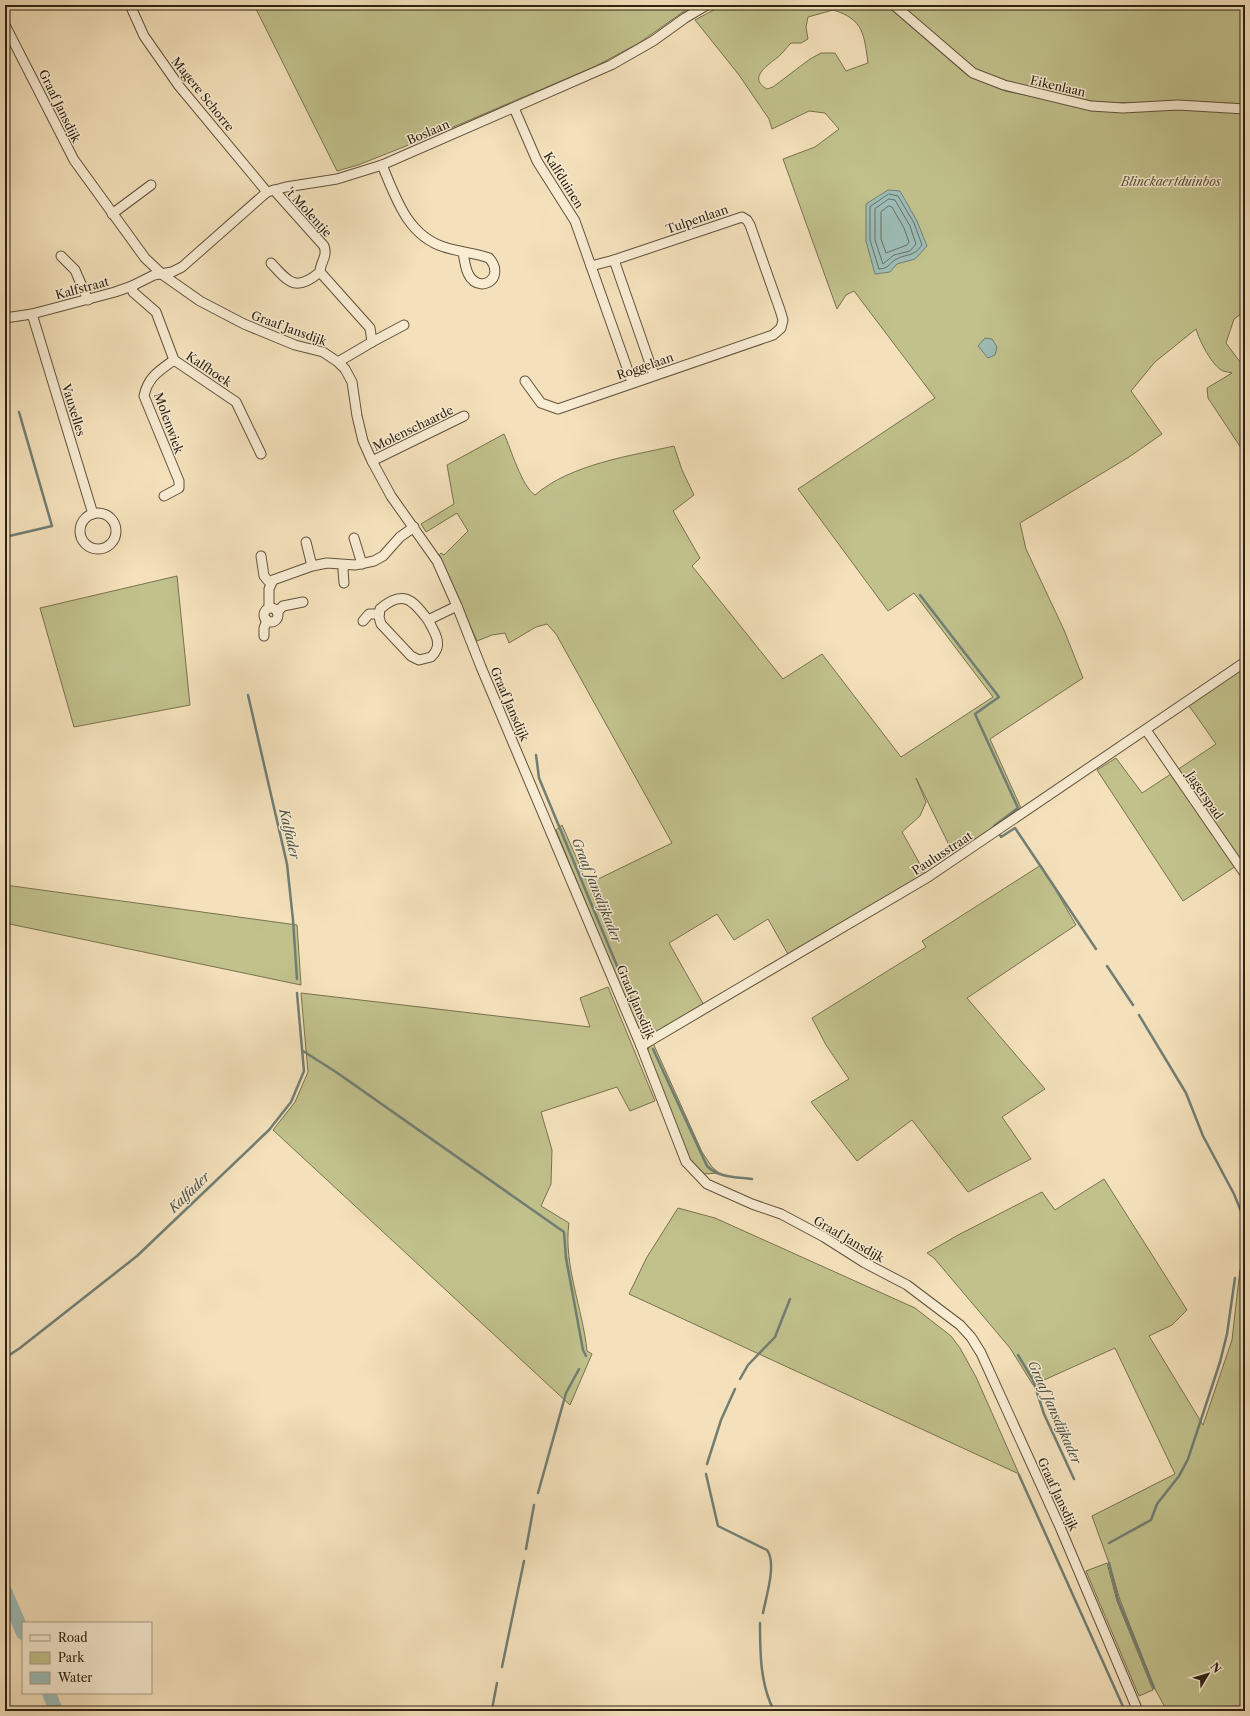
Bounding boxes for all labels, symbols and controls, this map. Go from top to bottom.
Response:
street label: Magere Schorre [168,54,238,134]
street label: Graaf Jansdijk [36,67,85,146]
street label: Eikenlaan [1029,72,1088,100]
street label: Boslaan [404,116,452,148]
street label: Kalfduinen [541,149,587,211]
park label: Blinckaertduinbos [1120,174,1222,189]
street label: 't Molentje [283,184,335,240]
street label: Tulpenlaan [664,201,731,237]
street label: Kalfstraat [54,273,111,302]
street label: Graaf Jansdijk [249,307,330,349]
street label: Kalfhoek [183,348,235,390]
street label: Roggelaan [615,349,676,383]
street label: Vauxelles [59,381,89,438]
street label: Molenwiek [151,390,187,457]
street label: Molenschaarde [370,402,456,454]
street label: Graaf Jansdijk [488,665,533,744]
street label: Jagerspad [1182,766,1227,822]
water label: Kalfader [276,806,304,862]
street label: Paulusstraat [909,828,976,878]
water label: Graaf Jansdijkader [569,835,626,946]
street label: Graaf Jansdijk [614,963,659,1042]
water label: Kalfader [164,1168,214,1216]
street label: Graaf Jansdijk [811,1213,888,1266]
water label: Graaf Jansdijkader [1025,1358,1085,1467]
street label: Graaf Jansdijk [1034,1455,1082,1534]
legend [22,1622,152,1694]
text: Road [58,1630,88,1645]
text: Park [58,1650,85,1665]
north arrow [1188,1654,1228,1694]
text: N [1207,1660,1225,1676]
text: Water [57,1670,92,1685]

